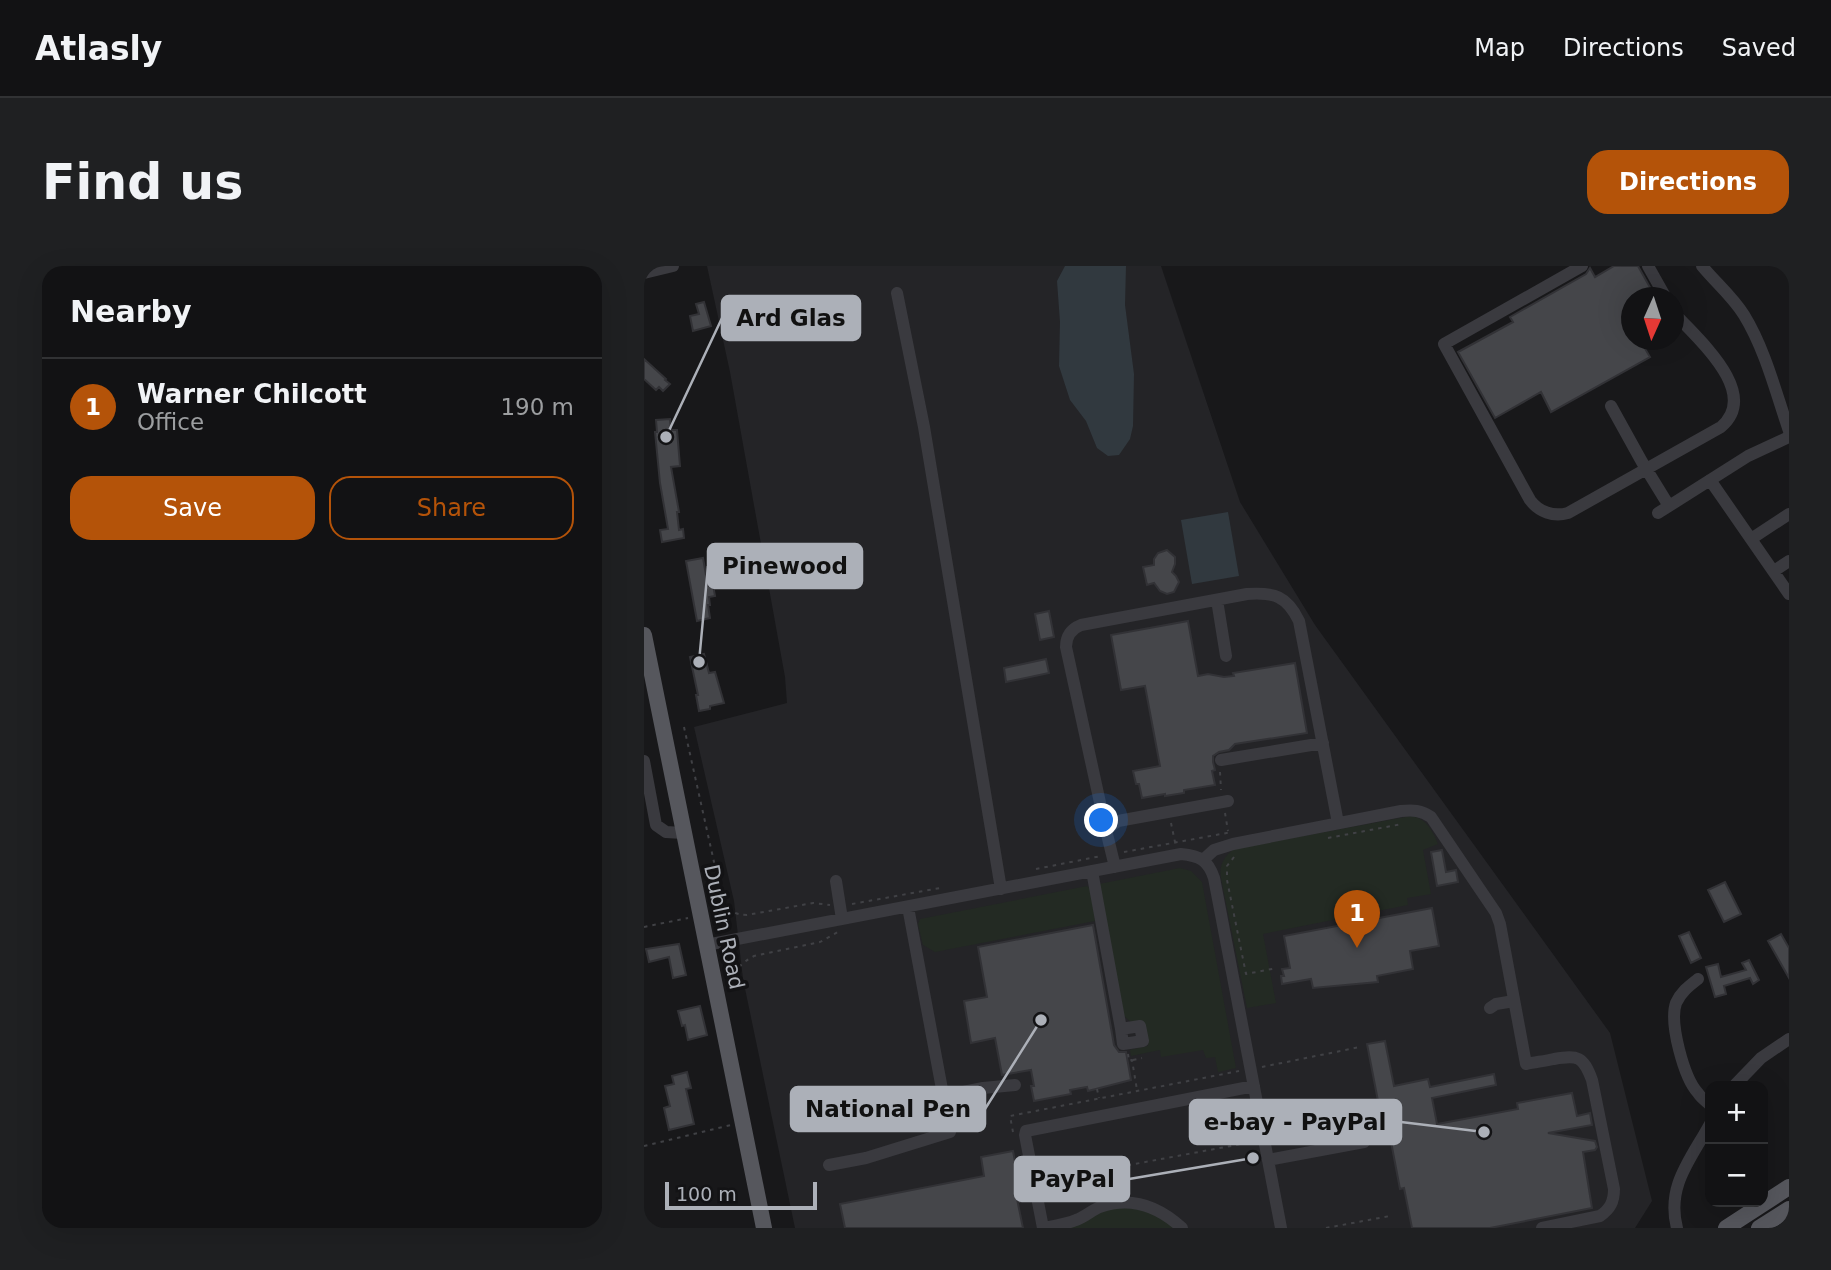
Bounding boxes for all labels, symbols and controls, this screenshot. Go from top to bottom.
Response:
text: Atlasly [35,29,162,68]
text: Map [1474,34,1525,62]
text: Directions [1563,34,1684,62]
text: Saved [1722,34,1796,62]
button: Directions [1587,150,1789,214]
text: Find us [42,154,243,211]
north arrow [1621,287,1684,350]
text: Nearby [70,294,192,329]
callout: Ard Glas [722,296,860,340]
text: Ard Glas [736,305,846,331]
text: Warner Chilcott [137,379,367,409]
text: 1 [85,394,101,420]
text: 190 m [500,394,574,420]
text: Office [137,409,204,435]
button: Save [70,476,315,540]
button: Share [329,476,574,540]
callout: Pinewood [708,544,862,588]
text: Pinewood [722,553,848,579]
your location [1084,803,1118,837]
street label: Dublin Road [699,862,749,992]
pin: 1 [1334,890,1380,948]
map controls [1705,1081,1768,1207]
button: + [1705,1081,1768,1144]
callout: National Pen [791,1087,985,1131]
text: National Pen [805,1096,971,1122]
callout: e-bay - PayPal [1190,1100,1401,1144]
text: e-bay - PayPal [1204,1109,1386,1135]
button: − [1705,1144,1768,1207]
callout: PayPal [1015,1157,1129,1201]
text: PayPal [1029,1166,1115,1192]
scale bar [665,1179,817,1211]
text: 100 m [676,1183,737,1205]

